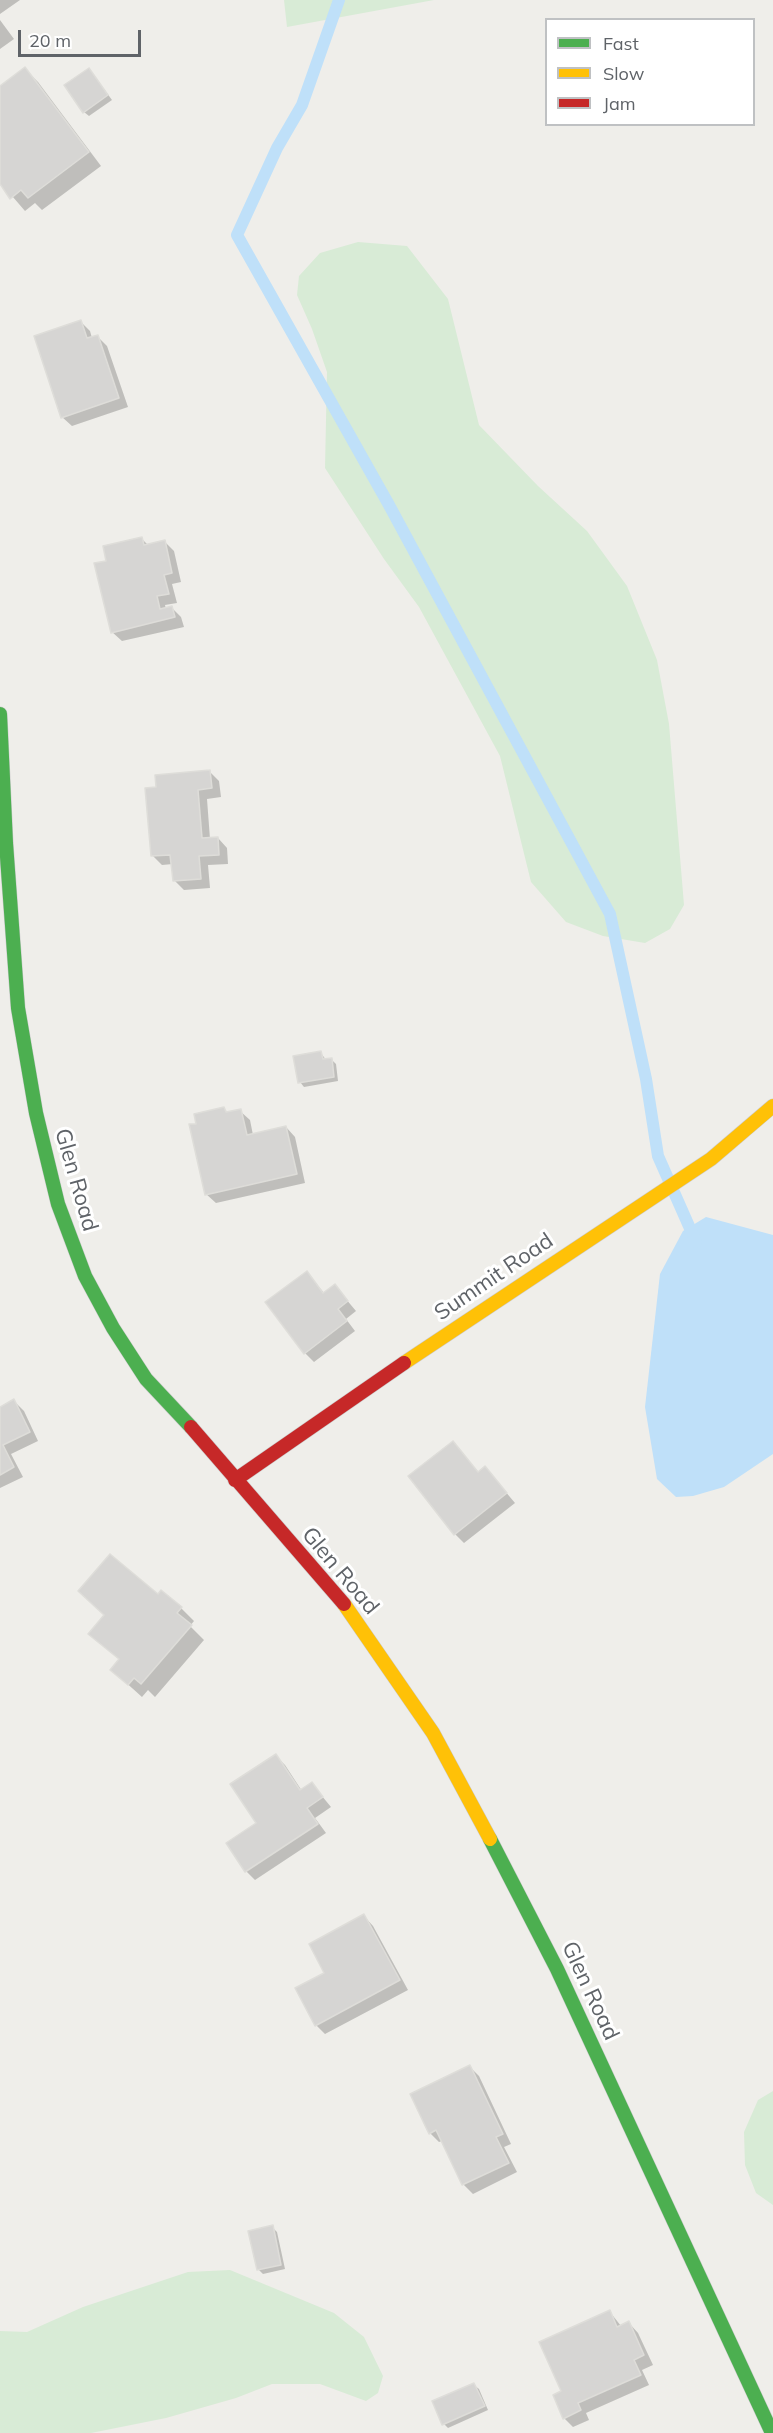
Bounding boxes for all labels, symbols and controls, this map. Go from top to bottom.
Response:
scale bar [21,18,144,56]
legend [545,18,755,126]
text: 20 m [29,29,71,52]
text: Fast [603,32,639,55]
text: Slow [603,62,644,85]
text: Jam [603,92,636,115]
street label: Glen Road [49,1125,103,1235]
street label: Summit Road [430,1228,558,1326]
street label: Glen Road [296,1522,384,1620]
street label: Glen Road [556,1937,624,2045]

